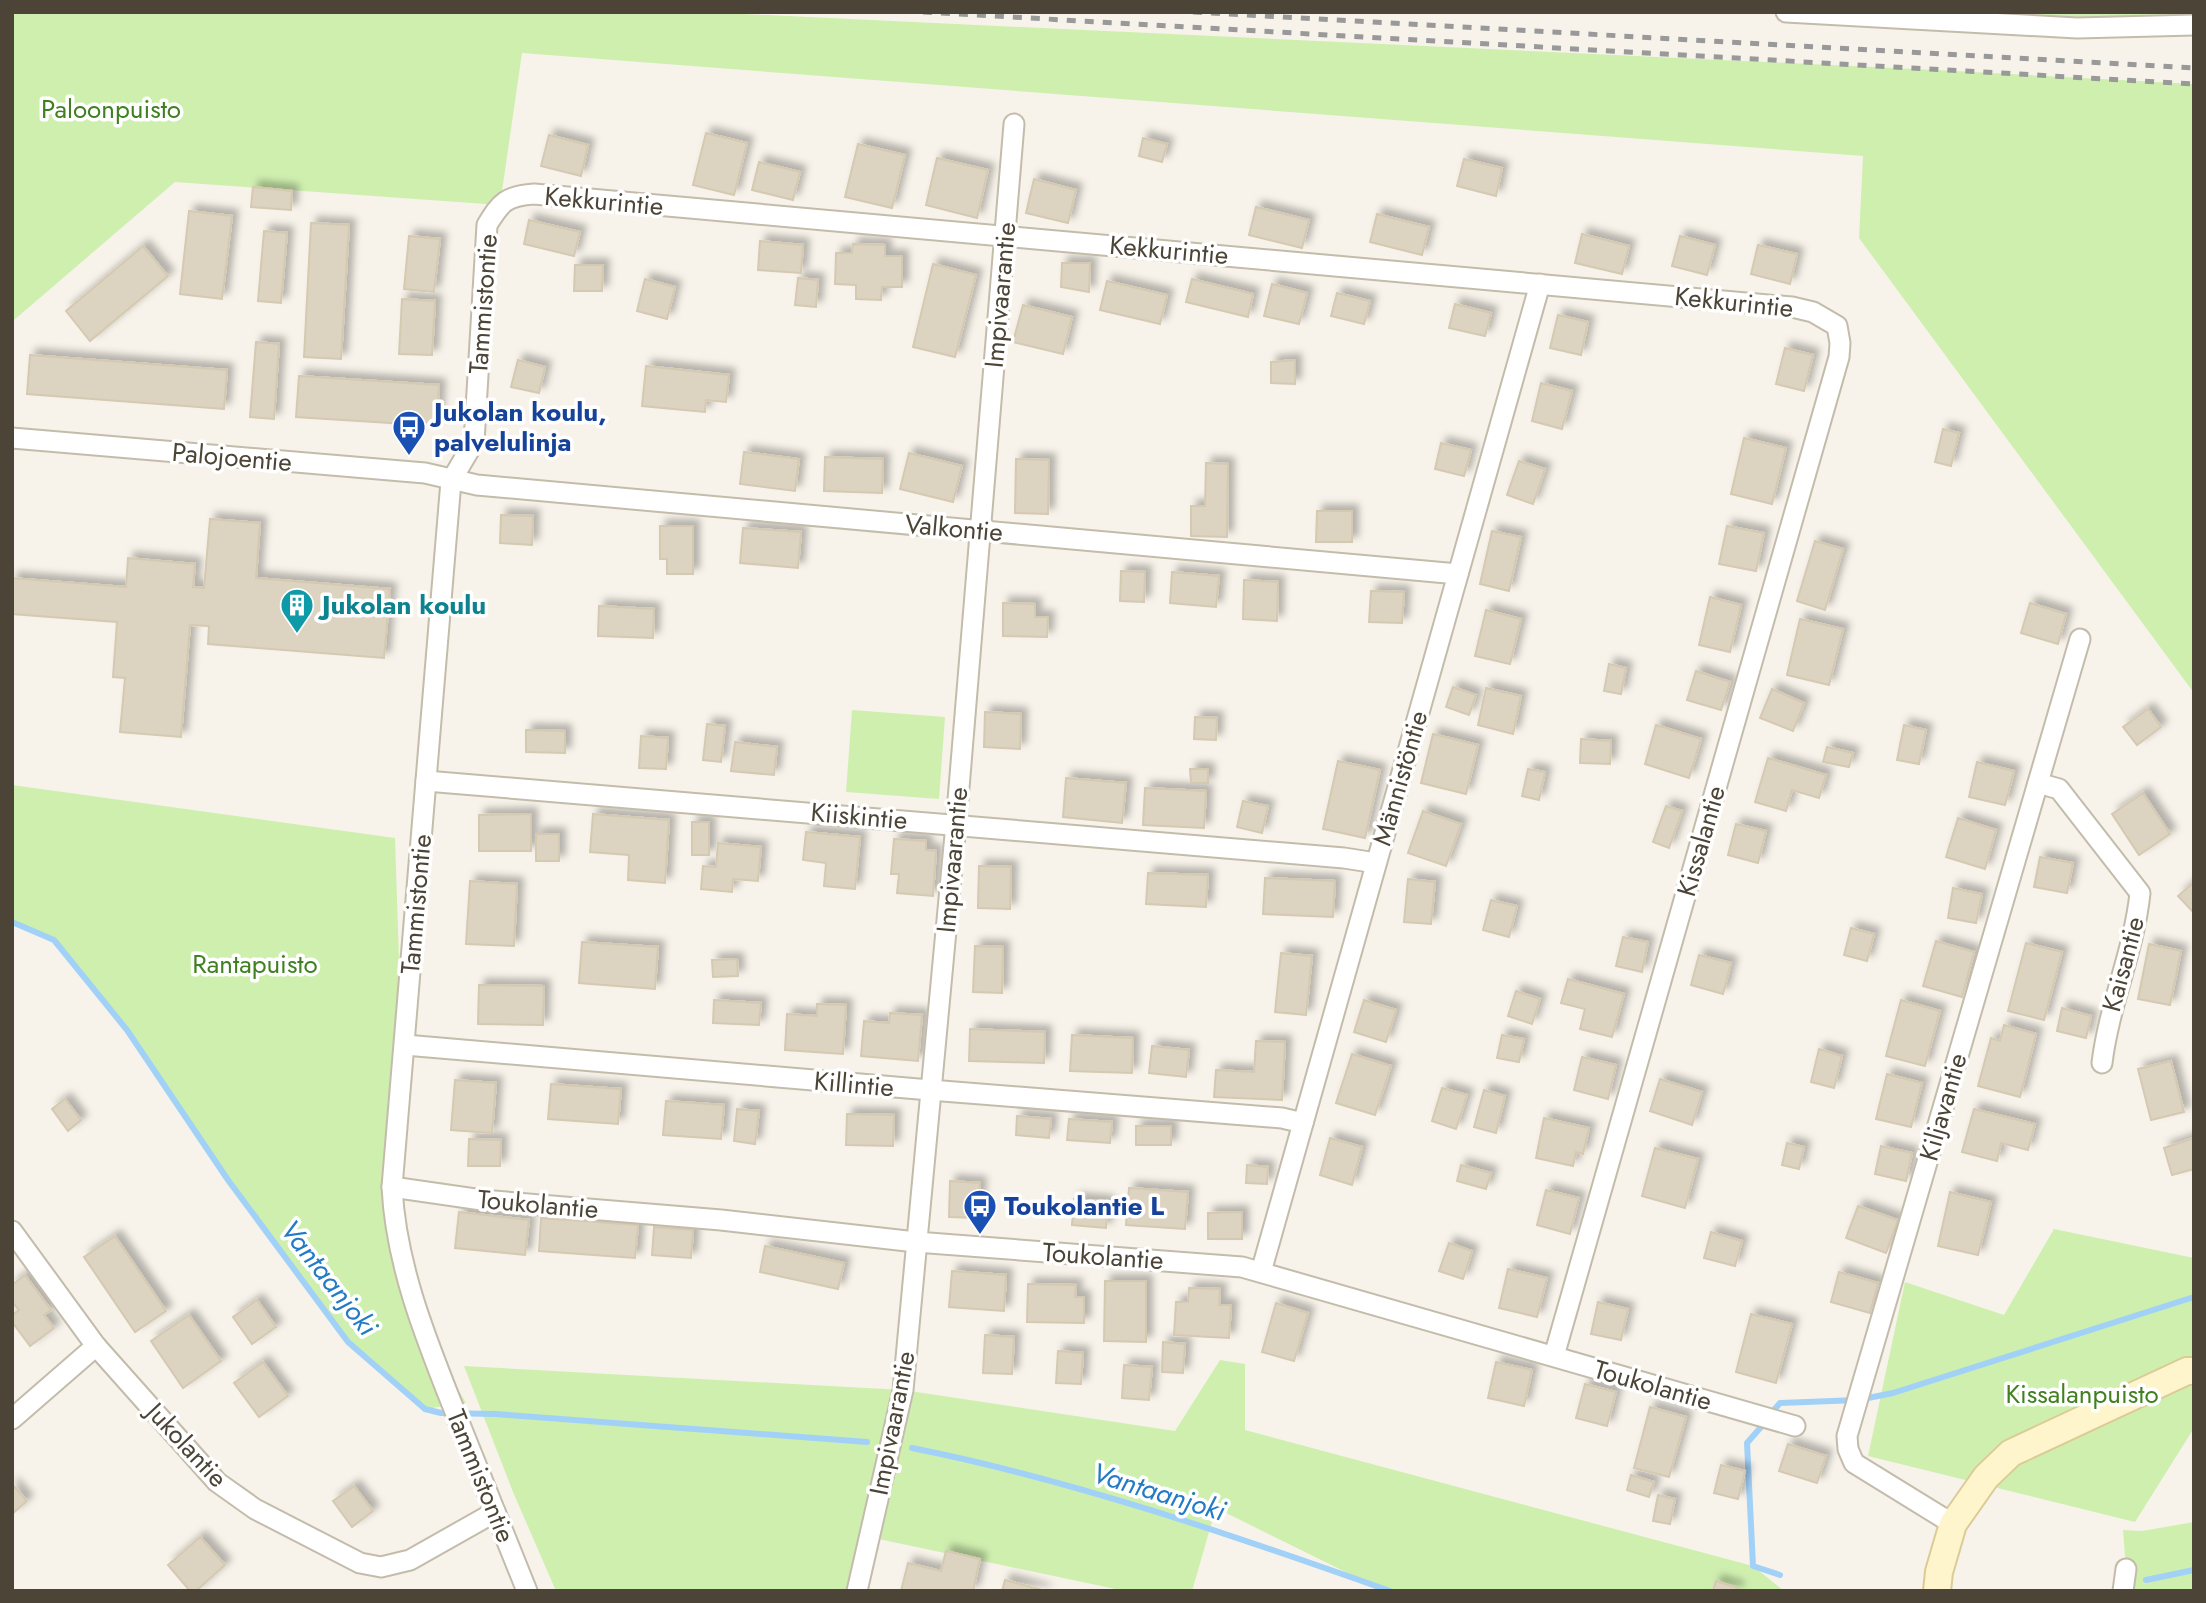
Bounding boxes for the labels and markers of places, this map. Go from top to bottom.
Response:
place label: Jukolan koulu, palvelulinja [429,393,607,461]
bus stop icon: Jukolan koulu, palvelulinja [390,408,428,457]
building icon: Jukolan koulu [278,586,316,635]
place label: Jukolan koulu [317,586,486,624]
bus stop icon: Toukolantie L [961,1187,999,1236]
place label: Toukolantie L [1004,1187,1164,1225]

